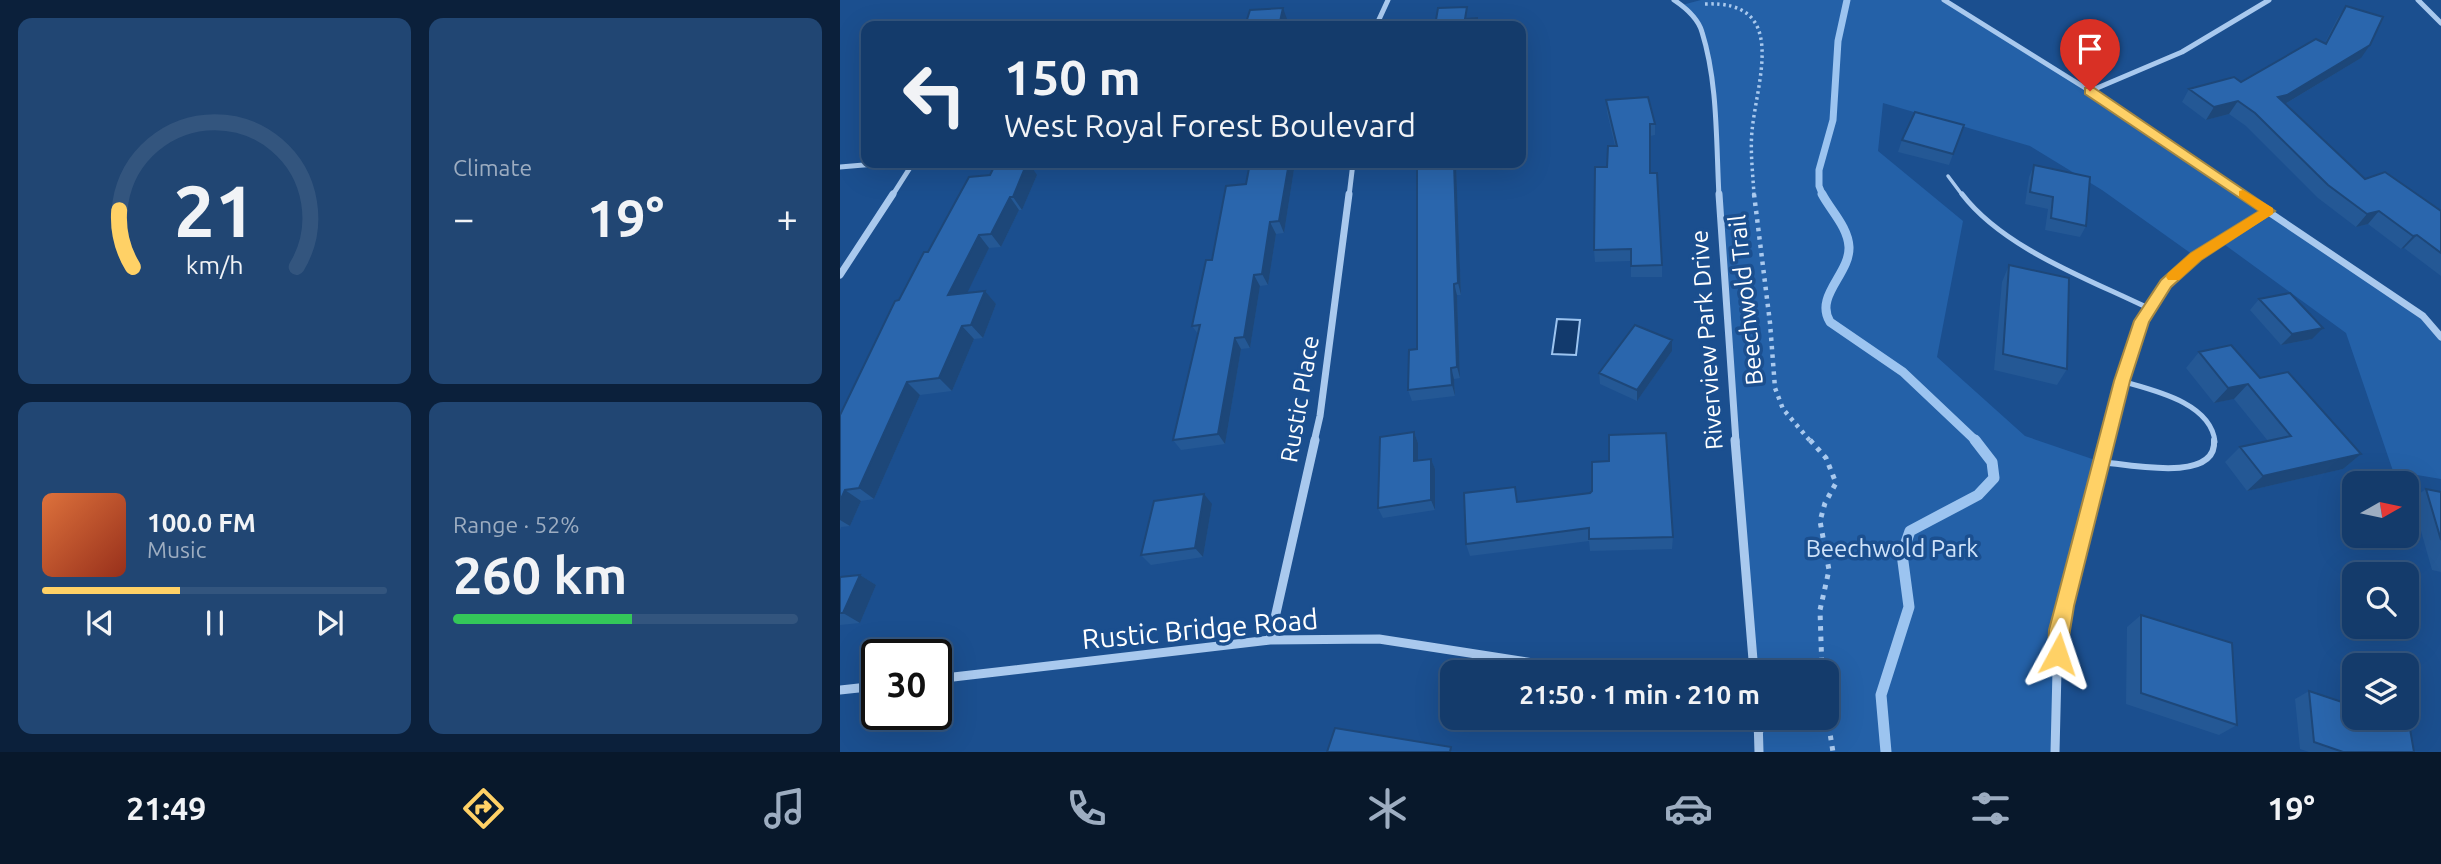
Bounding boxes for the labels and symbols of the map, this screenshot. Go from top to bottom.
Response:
pin [2060,19,2120,91]
street label: Beechwold Trail [1723,214,1768,387]
street label: Riverview Park Drive [1685,229,1728,451]
street label: Rustic Place [1275,333,1324,464]
north arrow [2342,471,2418,548]
park label: Beechwold Park [1806,535,1978,562]
street label: Rustic Bridge Road [1081,603,1319,654]
position arrow [2021,617,2095,691]
speed limit sign: 30 [861,639,952,730]

